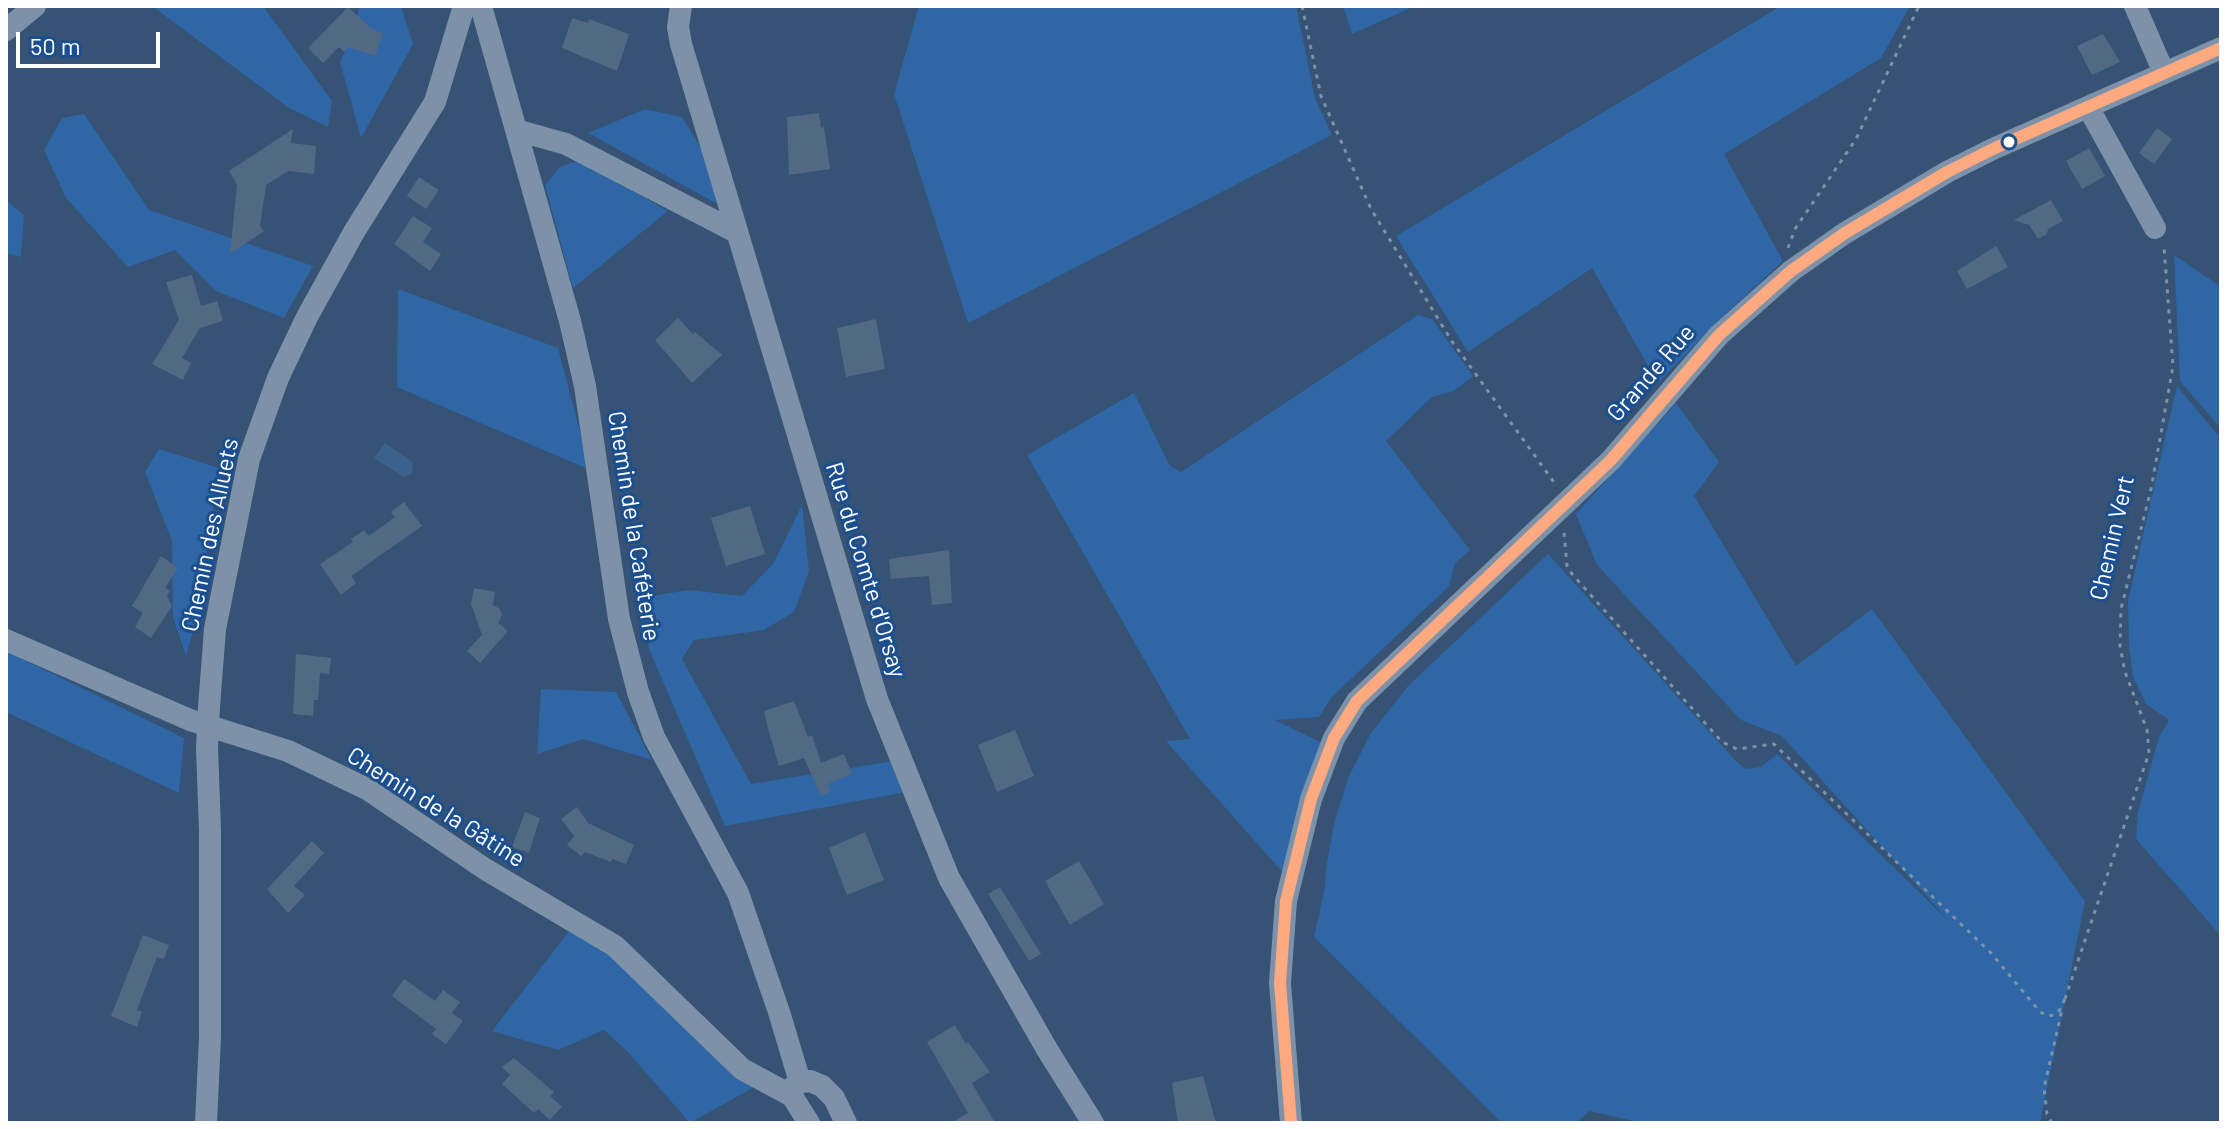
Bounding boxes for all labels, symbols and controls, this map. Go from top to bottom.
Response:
scale bar [20,16,164,66]
text: 50 m [30,31,81,60]
unlabelled marker [2001,134,2017,150]
street label: Grande Rue [1601,318,1701,428]
street label: Chemin de la Caféterie [602,409,666,643]
street label: Chemin des Alluets [175,436,245,634]
street label: Rue du Comte d'Orsay [819,459,913,681]
street label: Chemin Vert [2084,473,2140,603]
street label: Chemin de la Gâtine [342,741,530,873]

